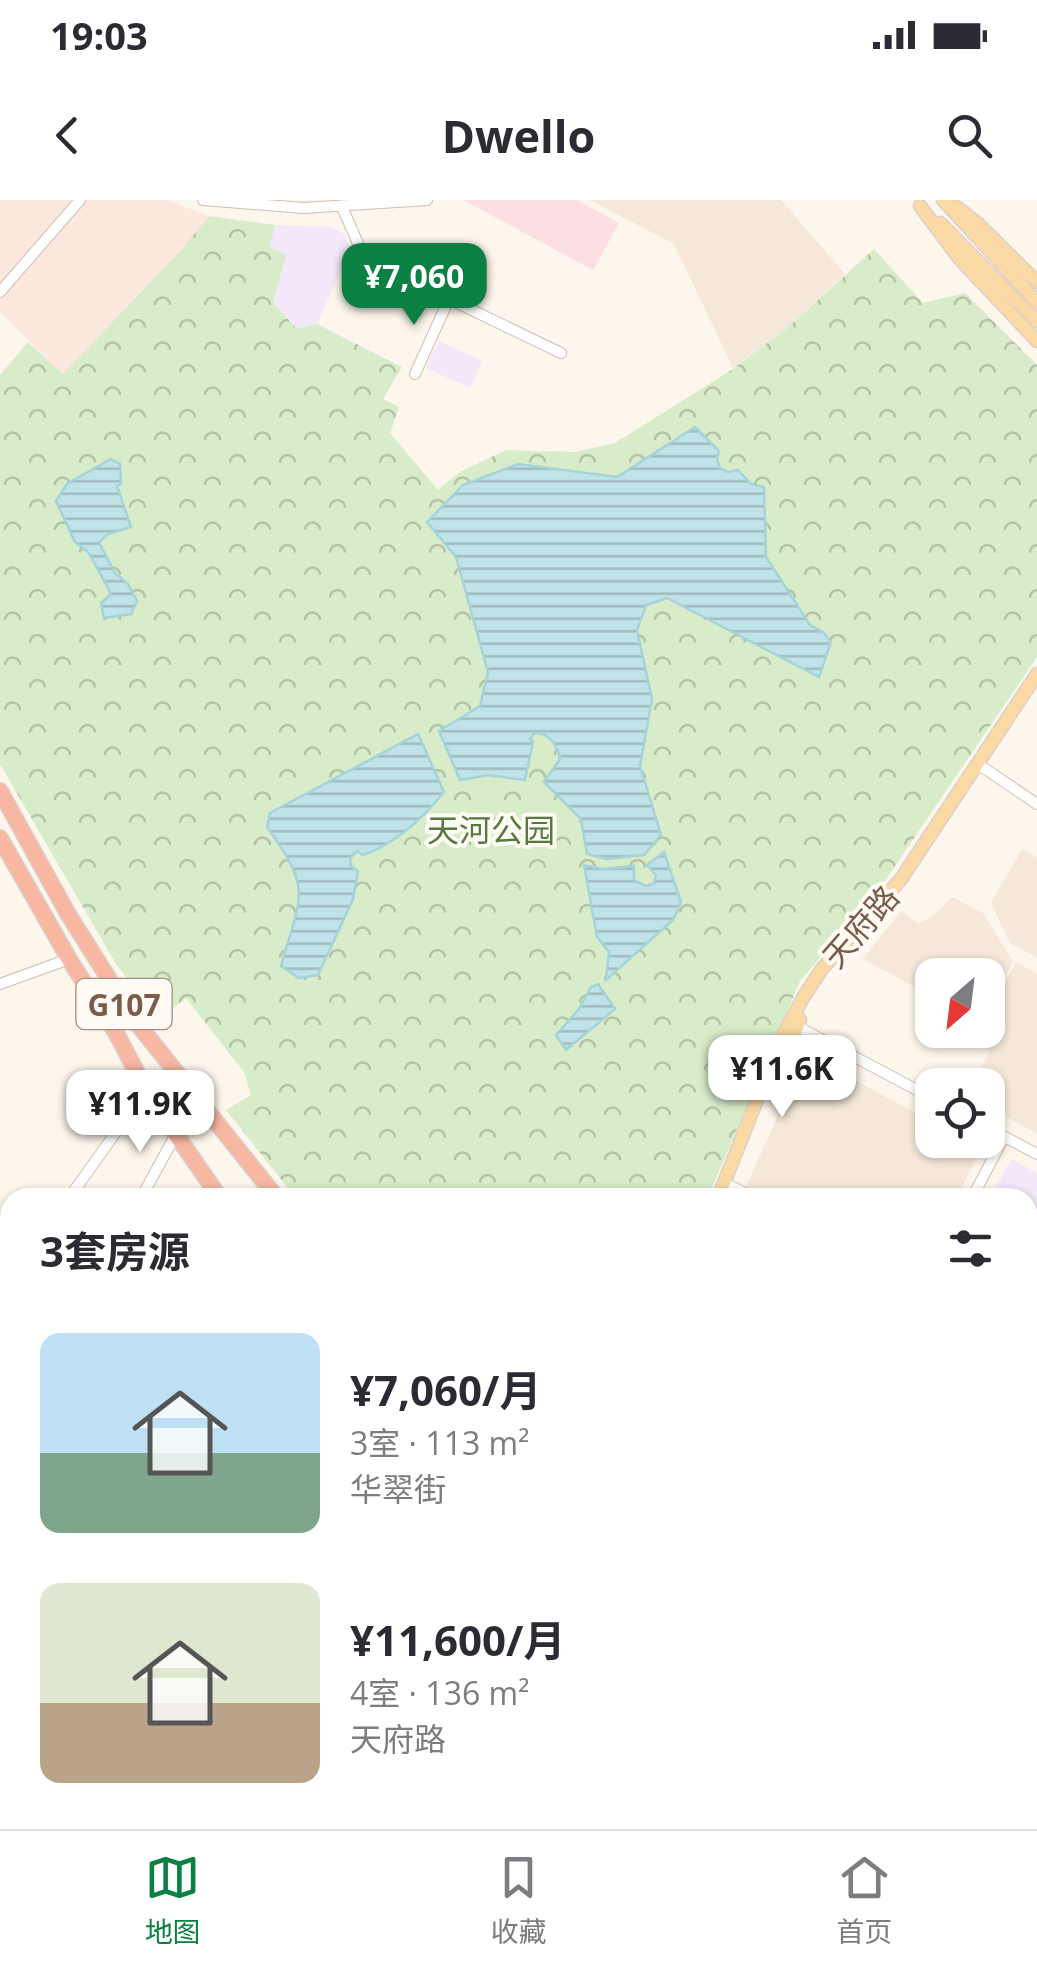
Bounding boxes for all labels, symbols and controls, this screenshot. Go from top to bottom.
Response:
text: 19:03 [50,9,148,61]
text: Dwello [442,105,595,166]
icon: back [40,108,95,163]
icon: search [942,108,997,163]
pin: ¥7,060 [333,243,495,328]
text: ¥7,060 [364,254,464,297]
park label: 天河公园 [427,808,555,851]
street label: 天府路 [812,876,908,976]
north arrow [915,958,1005,1048]
map controls [915,958,1005,1158]
road number: G107 [76,979,172,1029]
pin: ¥11.6K [701,1035,863,1120]
text: ¥11.6K [730,1046,834,1089]
button: locate [915,1068,1005,1158]
pin: ¥11.9K [59,1070,221,1155]
text: ¥11.9K [88,1081,192,1124]
icon: filters [943,1221,998,1276]
text: 3套房源 [40,1222,190,1279]
text: ¥7,060/月 [350,1361,541,1418]
icon: home [120,1373,240,1493]
text: 3室 · 113 m² [350,1421,529,1464]
text: 华翠街 [350,1467,446,1510]
text: ¥11,600/月 [350,1611,565,1668]
icon: home [120,1623,240,1743]
text: 4室 · 136 m² [350,1671,529,1714]
text: 天府路 [350,1717,446,1760]
tab: 地图 [145,1850,201,1950]
tab: 收藏 [490,1850,546,1950]
tab: 首页 [836,1850,892,1950]

